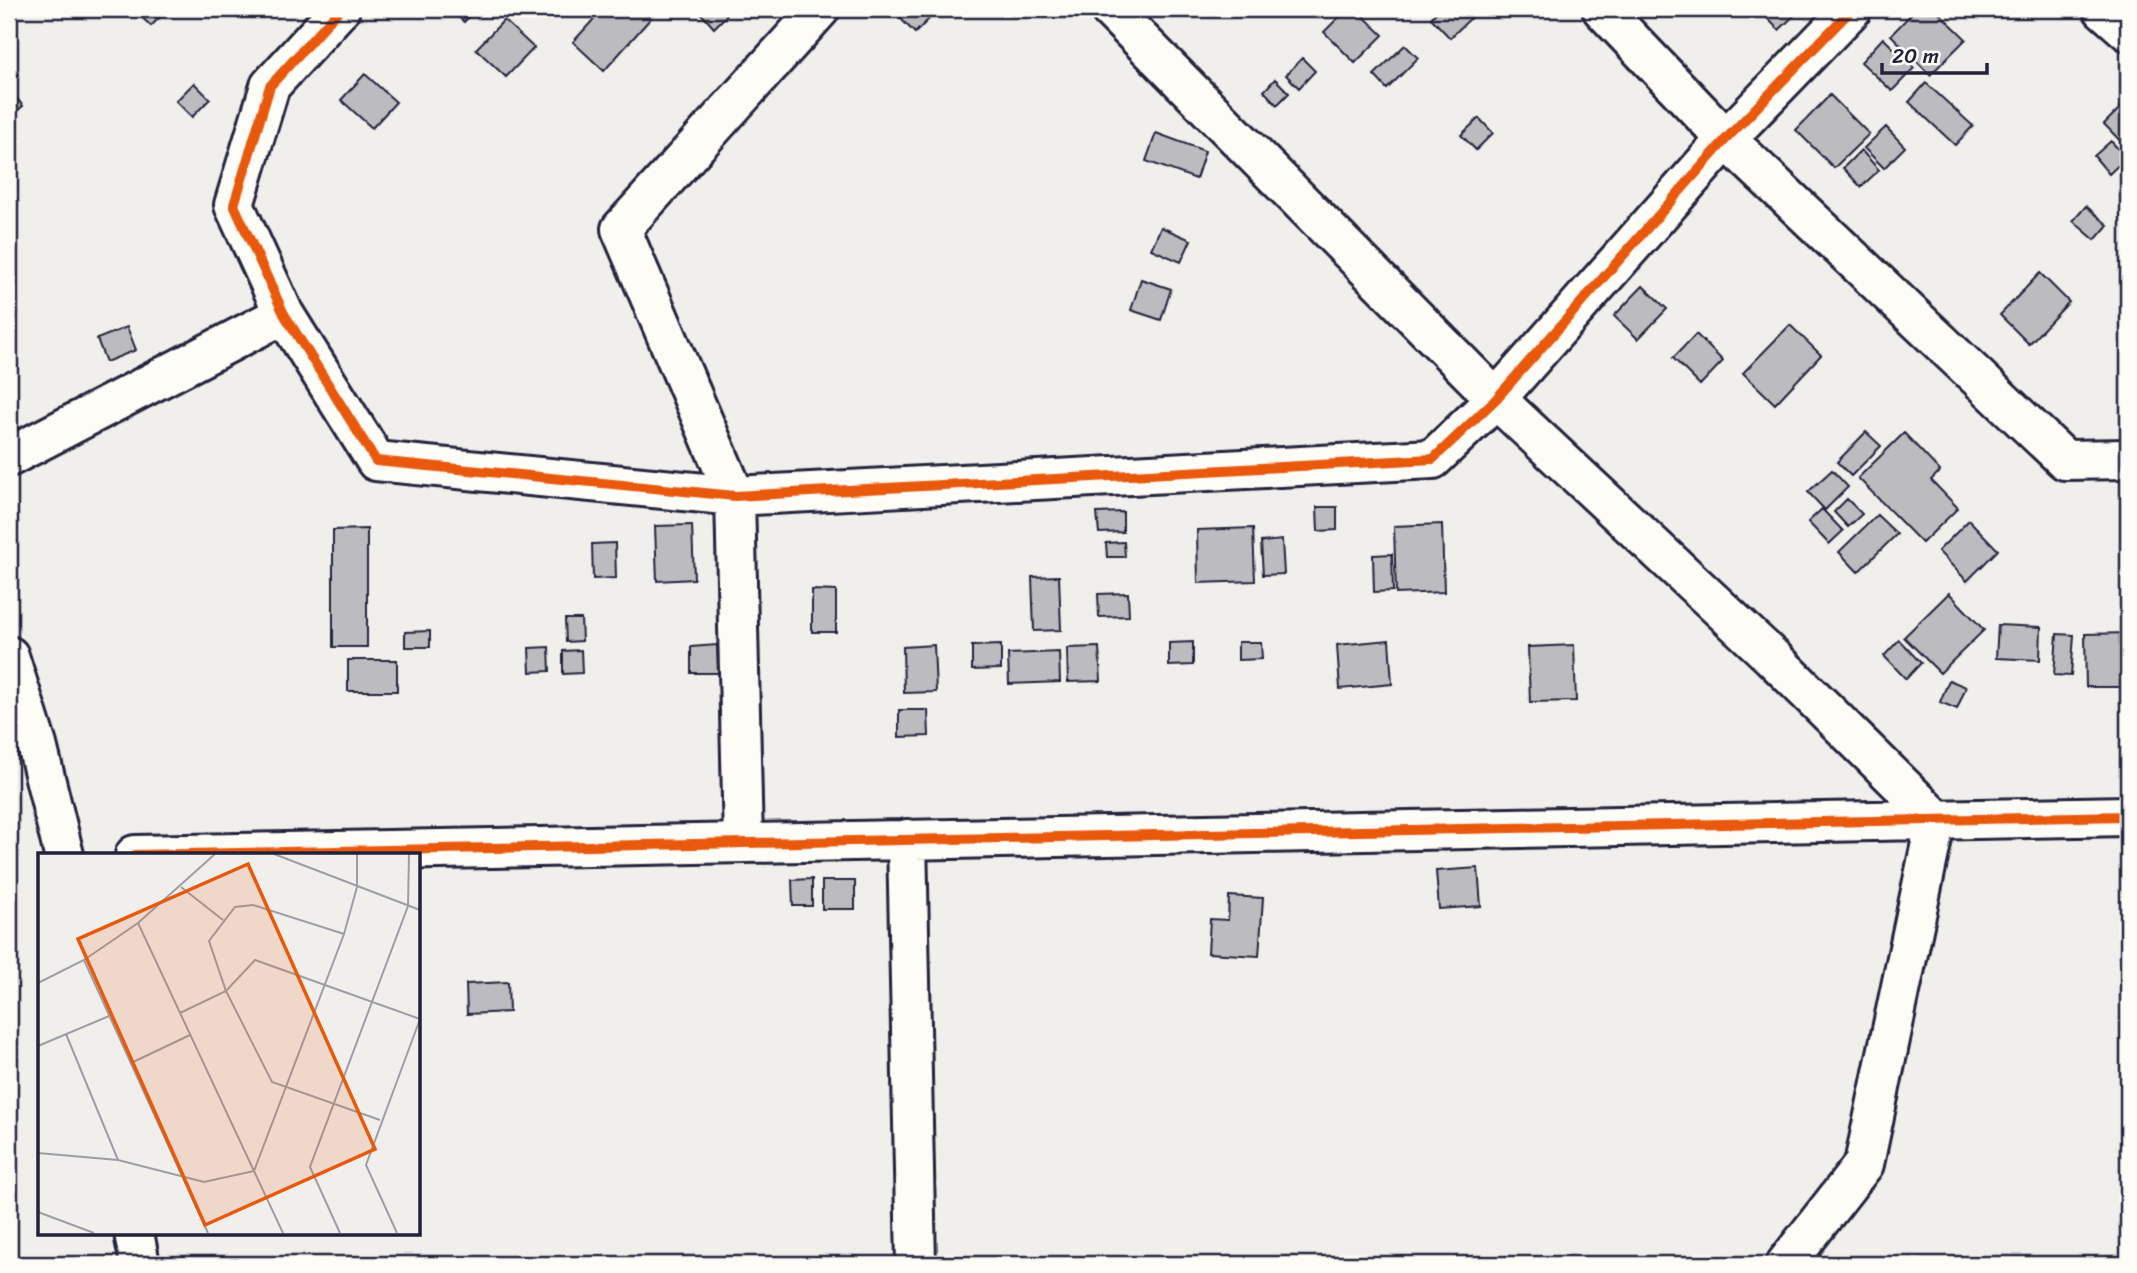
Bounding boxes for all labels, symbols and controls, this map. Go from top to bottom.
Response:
scale bar [1882,32,1986,76]
text: 20 m [1892,37,1939,75]
inset map [38,853,420,1234]

